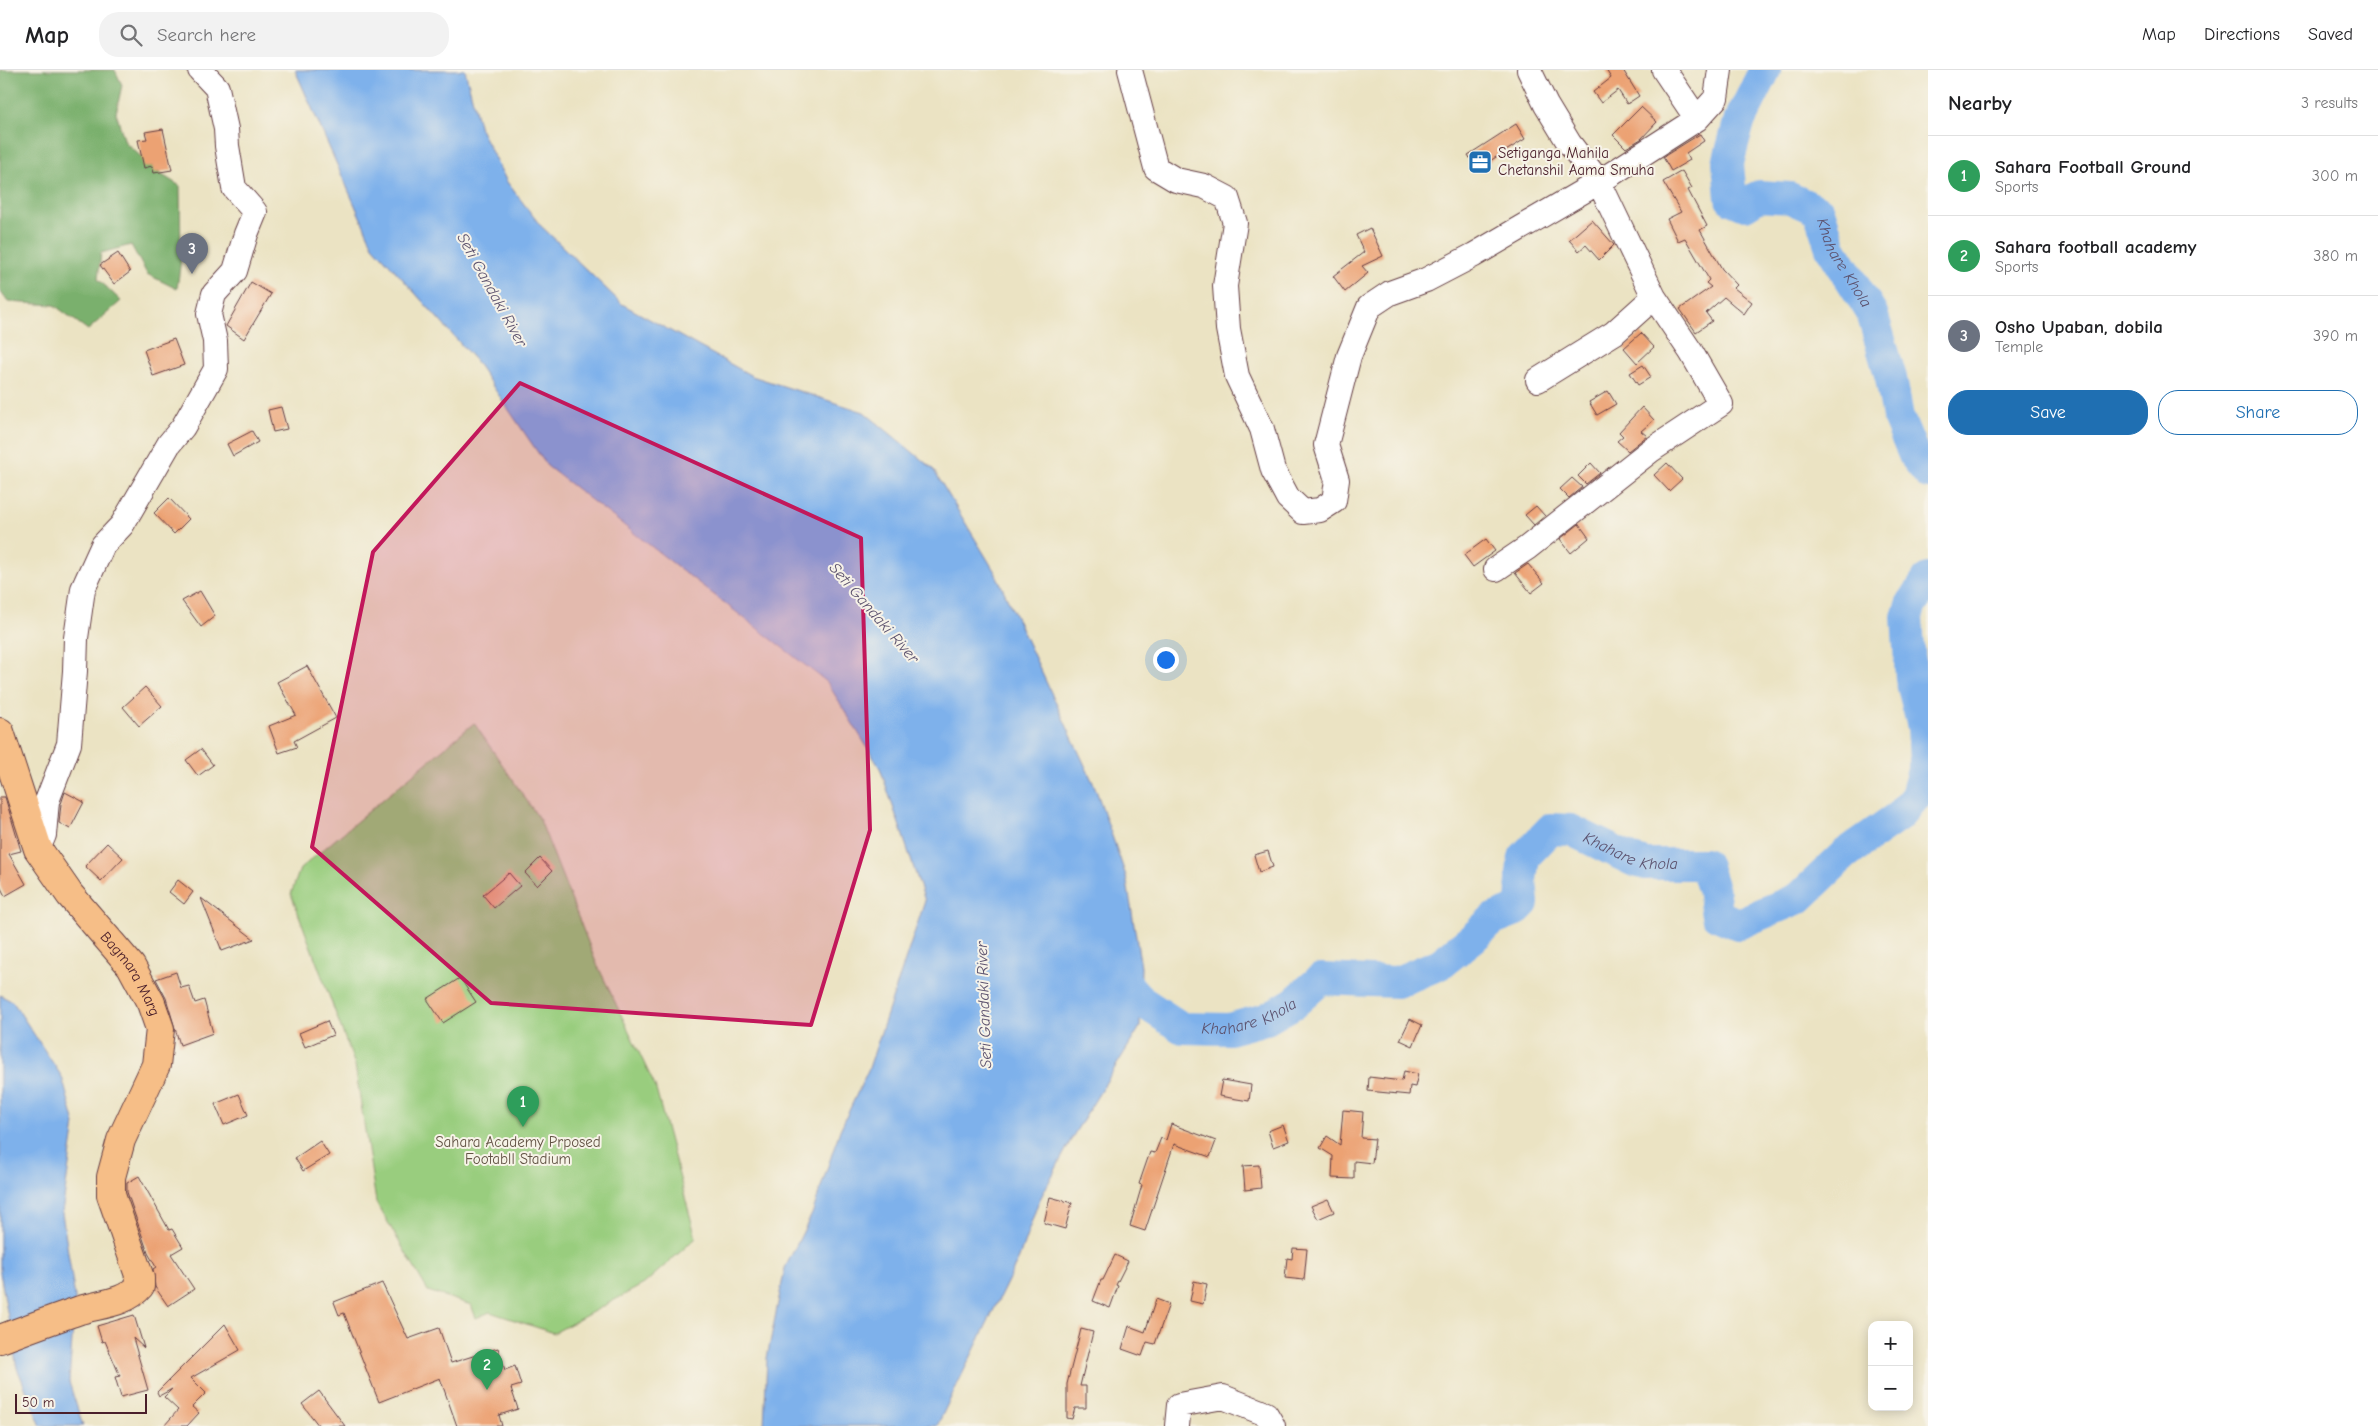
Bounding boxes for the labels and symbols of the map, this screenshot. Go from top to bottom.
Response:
place label: Setiganga Mahila Chetanshil Aama Smuha [1498,144,1654,179]
office icon: Setiganga Mahila Chetanshil Aama Smuha [1467,149,1493,175]
water label: Khahare Khola [1813,216,1875,311]
water label: Seti Gandaki River [453,230,531,350]
pin: 3 [176,233,208,274]
water label: Seti Gandaki River [826,559,923,667]
your location [1153,647,1179,673]
water label: Khahare Khola [1580,828,1678,874]
street label: Bagmara Marg [97,928,164,1018]
water label: Seti Gandaki River [973,941,995,1069]
water label: Khahare Khola [1201,994,1300,1038]
pin: 1 [507,1086,539,1127]
park label: Sahara Academy Prposed Footabll Stadium [435,1133,601,1168]
pin: 2 [471,1349,503,1390]
scale bar [15,1391,148,1414]

